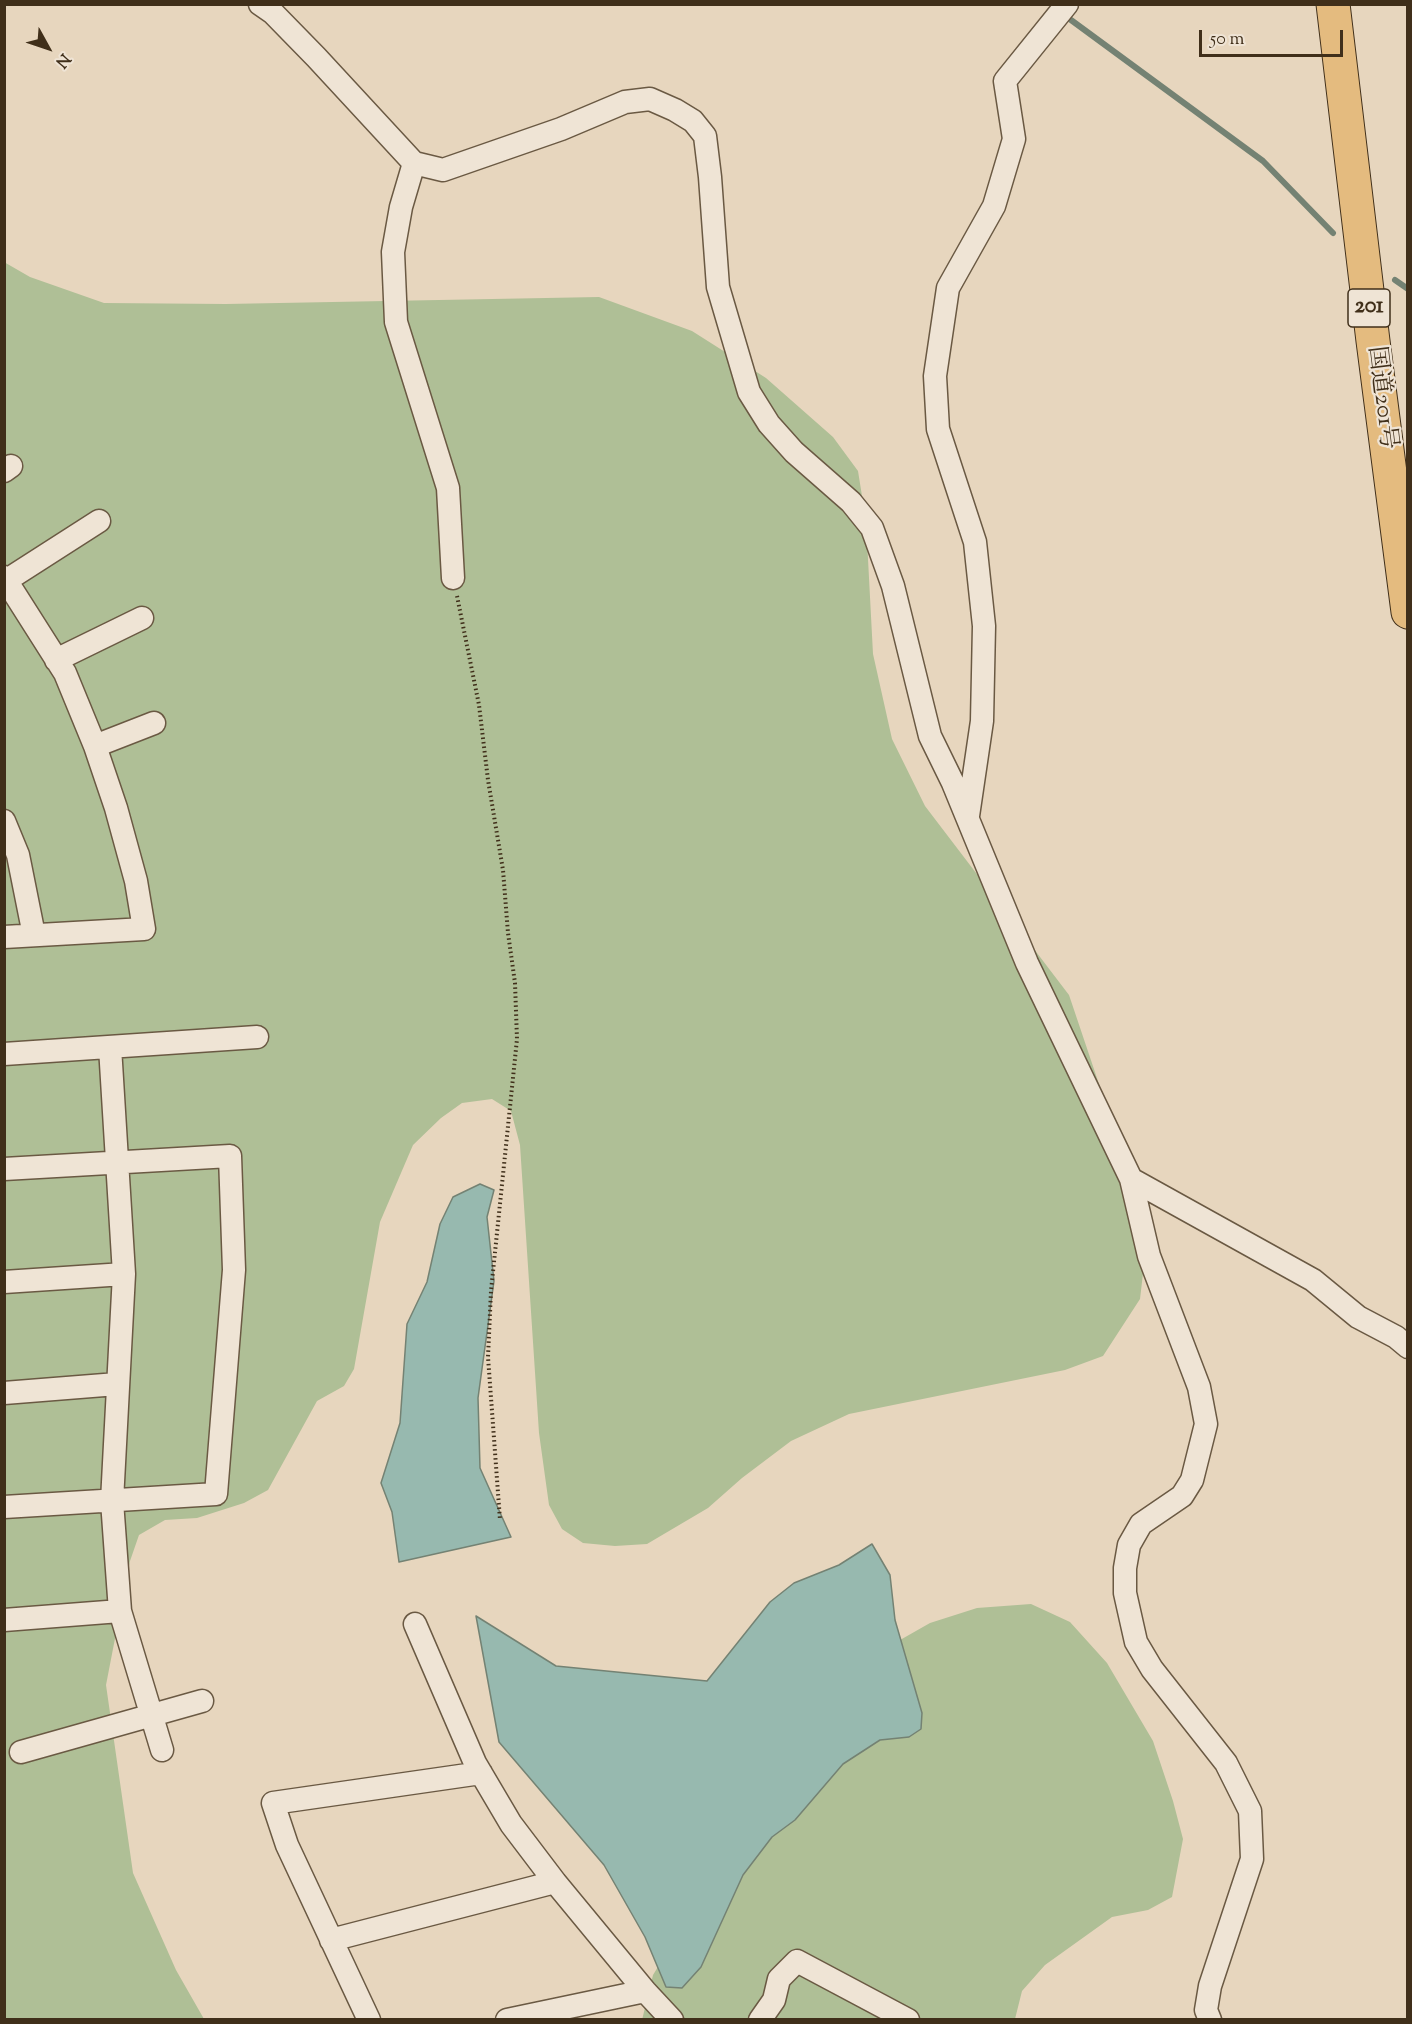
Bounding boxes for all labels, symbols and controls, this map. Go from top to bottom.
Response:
north arrow [18,18,78,78]
scale bar [1202,18,1346,56]
text: 50 m [1210,27,1244,53]
text: N [49,48,75,72]
road number: 201 [1348,289,1390,327]
street label: 国道201号 [1359,345,1401,451]

